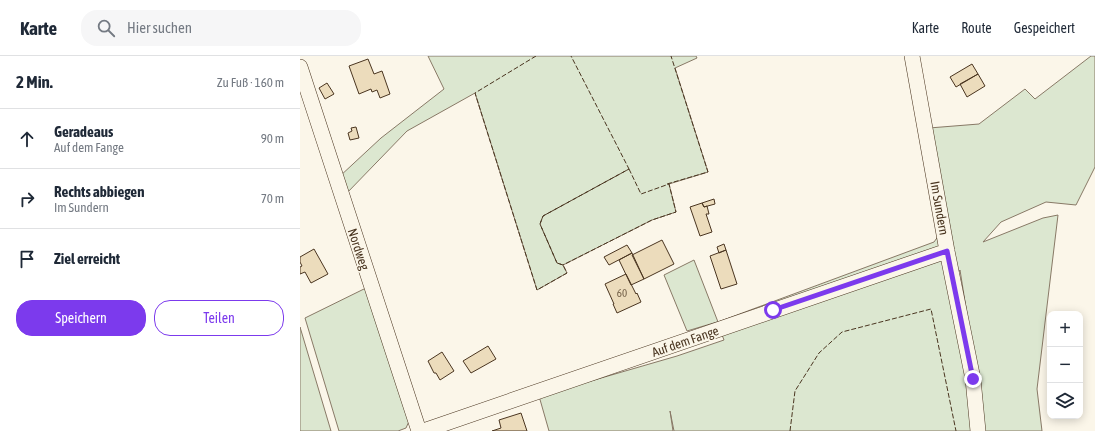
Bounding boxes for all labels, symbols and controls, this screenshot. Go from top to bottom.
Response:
search box [81,10,361,46]
text: Karte [20,17,57,39]
icon: search [95,17,117,39]
text: Hier suchen [127,19,192,36]
text: Karte [912,20,939,36]
text: Route [961,20,992,36]
text: Gespeichert [1014,20,1075,36]
text: 2 Min. [16,72,53,92]
text: Zu Fuß · 160 m [217,75,284,90]
text: Geradeaus [54,123,113,140]
icon: ahead [16,128,38,150]
text: 90 m [261,131,284,146]
text: Auf dem Fange [54,140,124,155]
street label: Im Sundern [927,180,952,236]
text: Rechts abbiegen [54,183,144,200]
icon: right [16,188,38,210]
text: 70 m [261,191,284,206]
text: Im Sundern [54,200,109,215]
street label: Nordweg [345,226,372,272]
icon: arrive [16,248,38,270]
text: Ziel erreicht [54,250,120,267]
house number: 60 [617,287,627,299]
button: Speichern [16,300,146,336]
button: Teilen [154,300,284,336]
route start [764,301,782,319]
map controls [1047,311,1083,419]
button: + [1047,311,1083,347]
street label: Auf dem Fange [650,323,721,360]
button: − [1047,347,1083,383]
route end [964,370,982,388]
button: layers [1047,383,1083,419]

